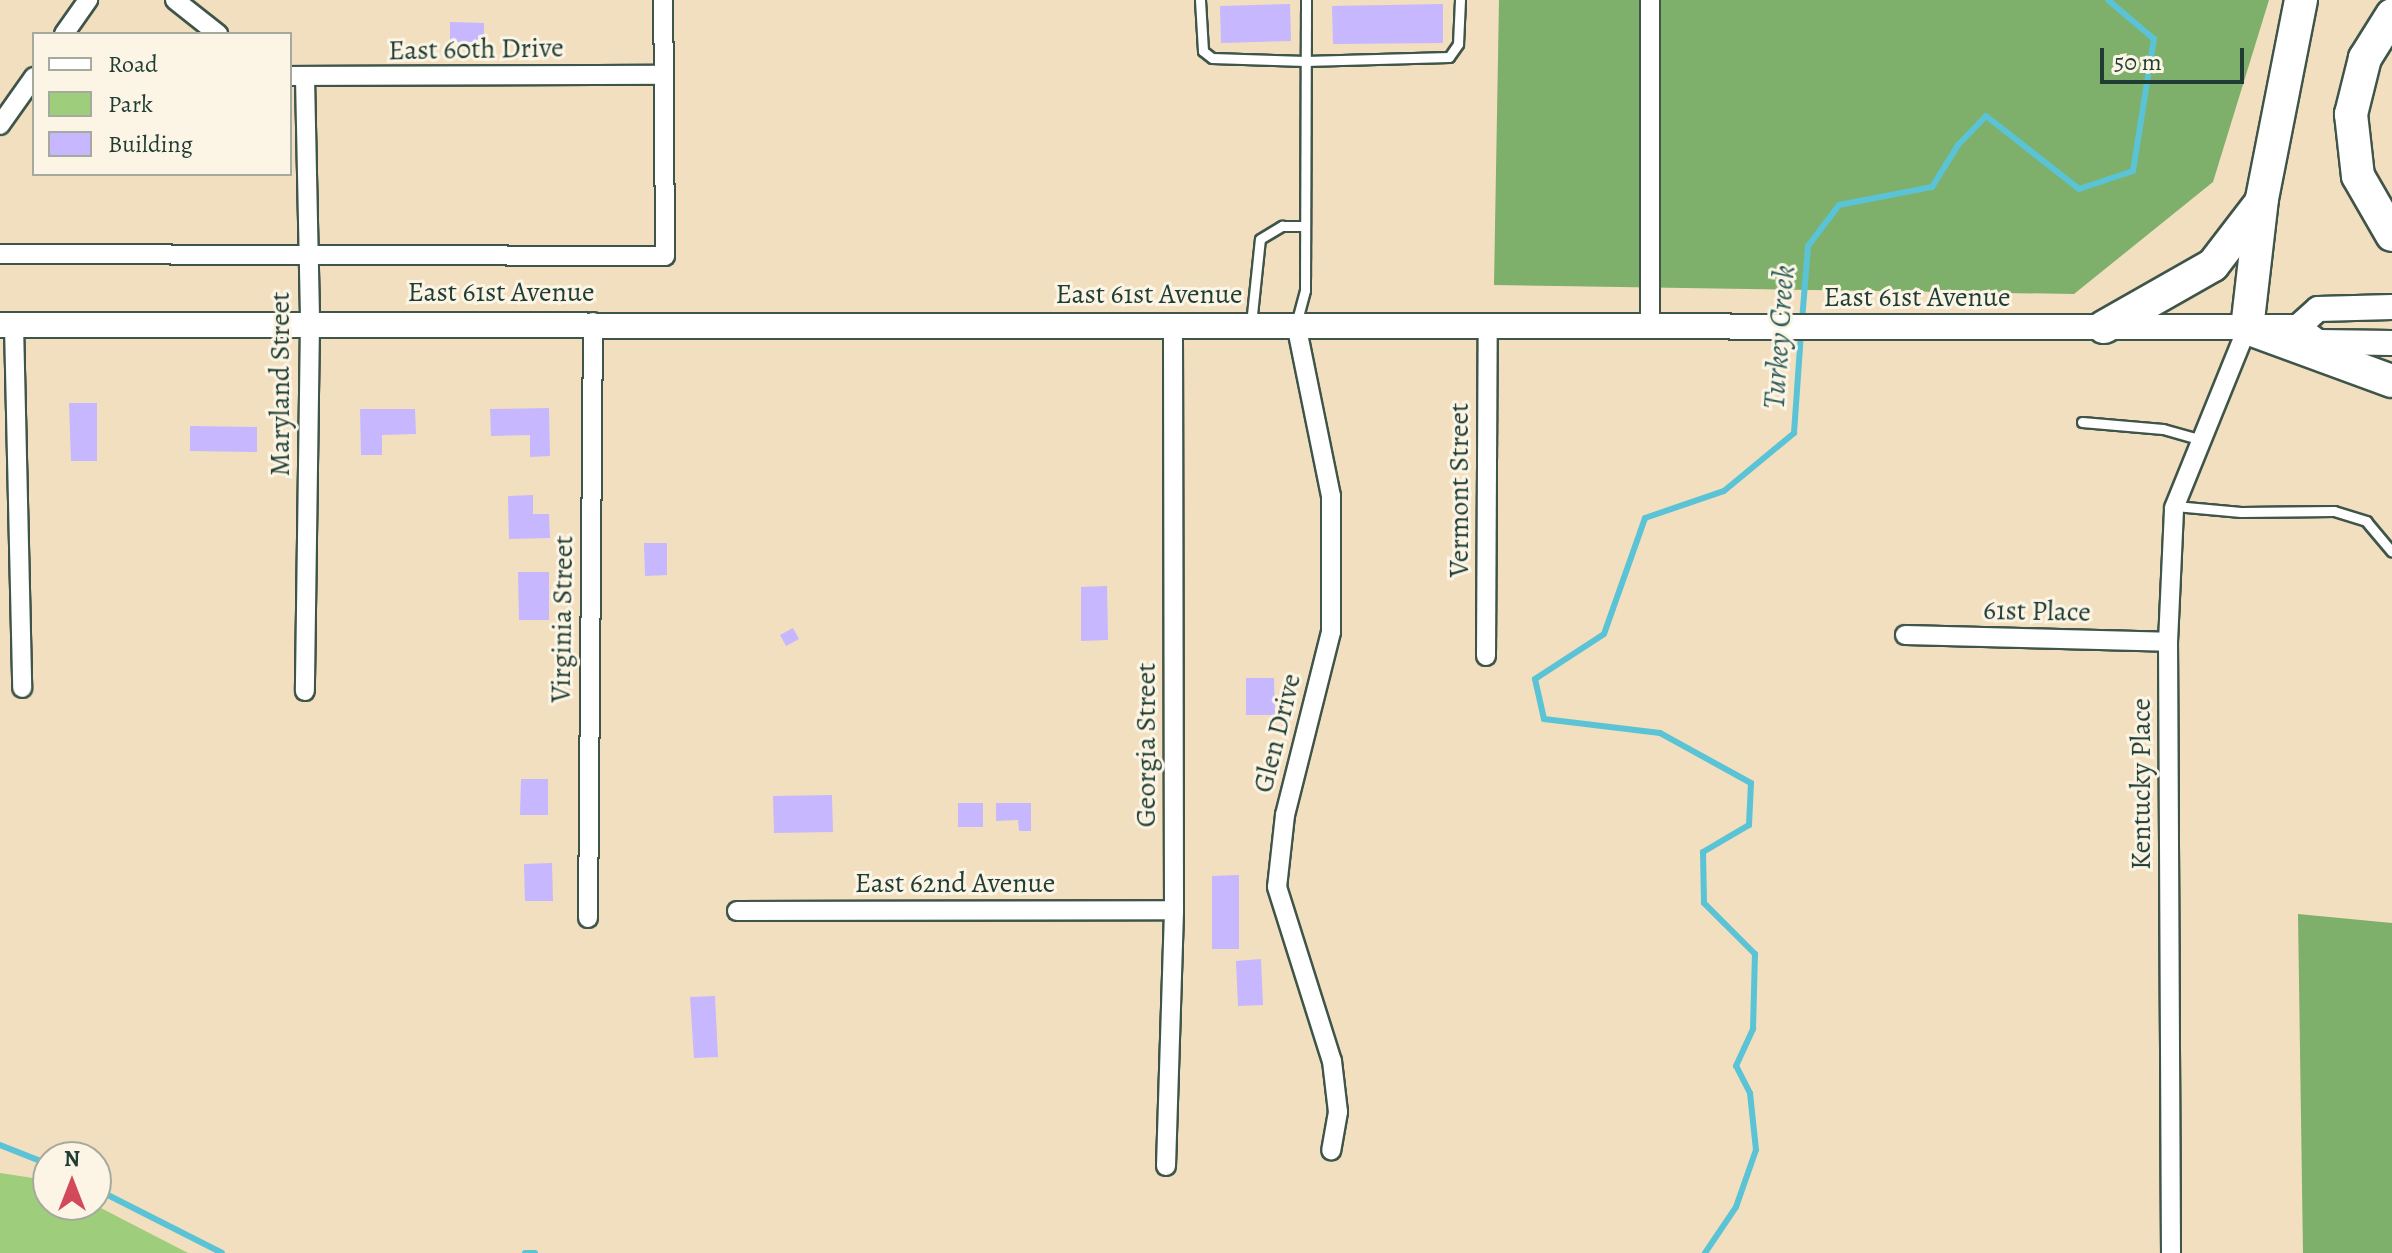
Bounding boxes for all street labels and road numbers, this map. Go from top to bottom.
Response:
street label: East 60th Drive [388,31,564,67]
street label: East 61st Avenue [407,275,595,309]
street label: East 61st Avenue [1055,277,1243,311]
street label: East 61st Avenue [1823,280,2011,314]
street label: Maryland Street [263,292,297,476]
street label: Vermont Street [1442,403,1476,577]
street label: Virginia Street [544,535,580,703]
street label: 61st Place [1983,593,2091,629]
street label: Georgia Street [1129,663,1163,827]
street label: Glen Drive [1246,670,1308,796]
street label: Kentucky Place [2124,698,2158,870]
street label: East 62nd Avenue [855,866,1055,900]

